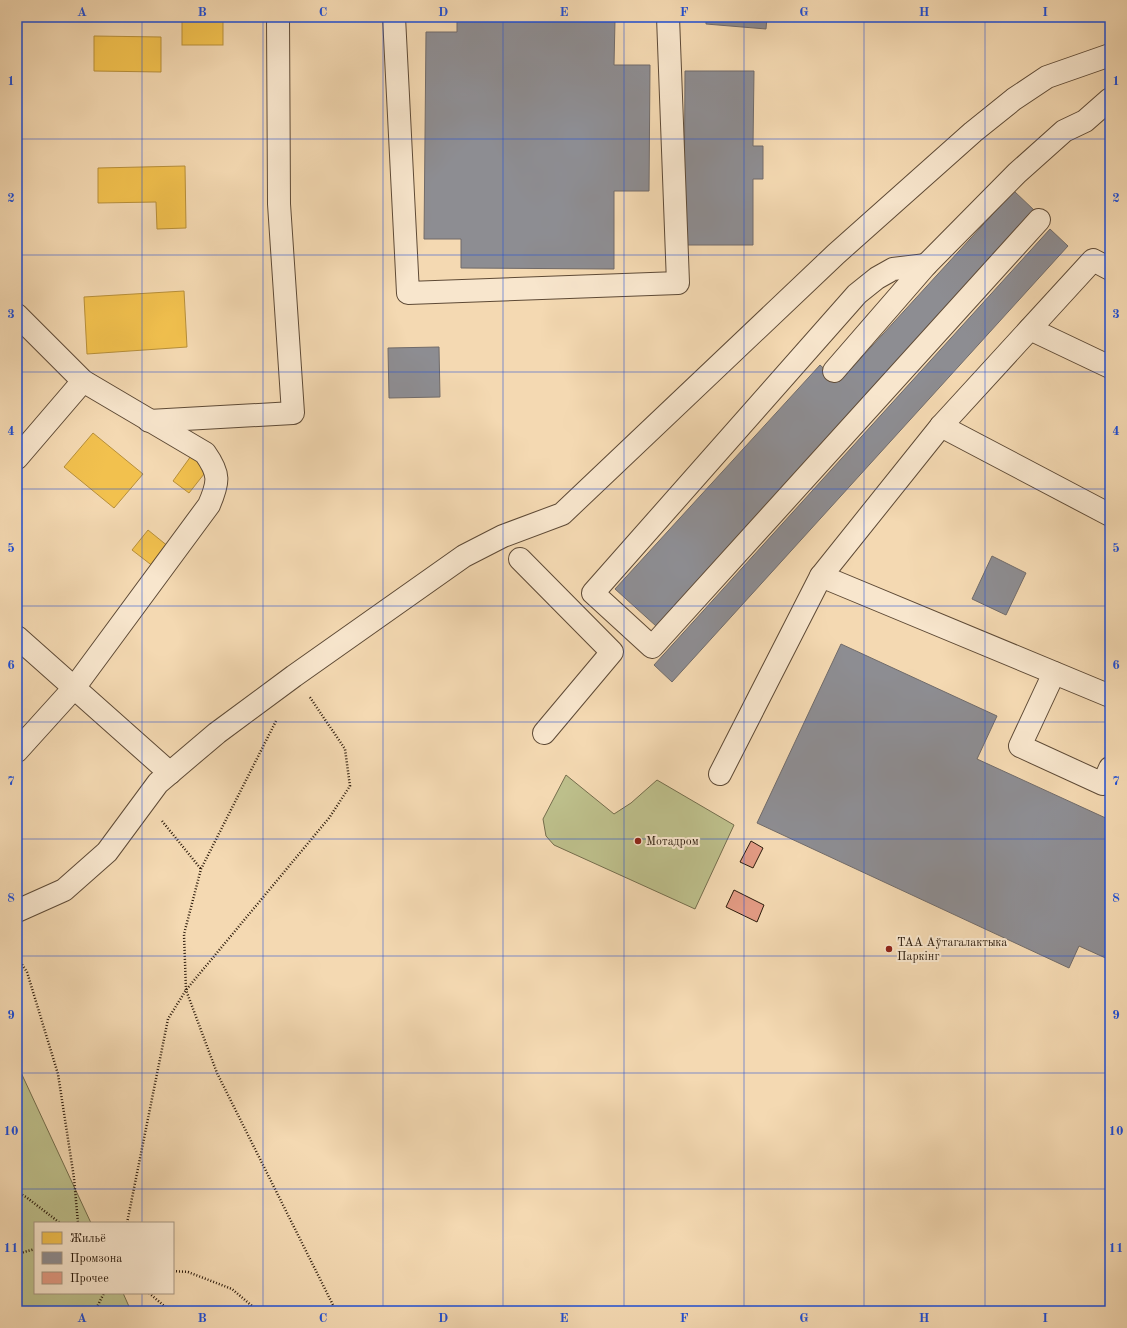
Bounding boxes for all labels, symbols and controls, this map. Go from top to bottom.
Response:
text: A [77,6,87,19]
text: B [197,6,207,19]
text: C [319,6,327,19]
text: D [438,6,448,19]
text: E [560,6,569,19]
text: F [680,6,689,19]
text: G [799,6,809,19]
text: H [919,6,930,19]
text: I [1042,6,1048,19]
text: 1 [7,75,15,88]
text: 1 [1112,75,1120,88]
text: 2 [7,192,15,205]
text: 2 [1112,192,1120,205]
text: 3 [7,308,15,321]
text: 3 [1112,308,1120,321]
text: 4 [7,425,15,438]
text: 4 [1112,425,1120,438]
text: 5 [7,542,15,555]
text: 5 [1112,542,1120,555]
text: 6 [7,659,15,672]
text: 6 [1112,659,1120,672]
text: 7 [7,775,15,788]
text: 7 [1112,775,1120,788]
marker: Мотадром [633,836,643,846]
place label: Мотадром [646,836,699,848]
text: 8 [7,892,15,905]
text: 8 [1112,892,1120,905]
place label: ТАА Аўтагалактыка Паркінг [897,937,1007,963]
marker: ТАА Аўтагалактыка Паркінг [884,944,894,954]
text: 9 [7,1009,15,1022]
text: 9 [1112,1009,1120,1022]
text: 10 [3,1125,19,1138]
text: 10 [1108,1125,1124,1138]
legend [34,1222,174,1294]
text: Жильё [70,1233,106,1245]
text: 11 [3,1242,19,1255]
text: 11 [1108,1242,1124,1255]
text: Промзона [70,1253,122,1265]
text: Прочее [70,1273,109,1285]
text: A [77,1312,87,1325]
text: B [197,1312,207,1325]
text: C [319,1312,327,1325]
text: D [438,1312,448,1325]
text: E [560,1312,569,1325]
text: F [680,1312,689,1325]
text: G [799,1312,809,1325]
text: H [919,1312,930,1325]
text: I [1042,1312,1048,1325]

